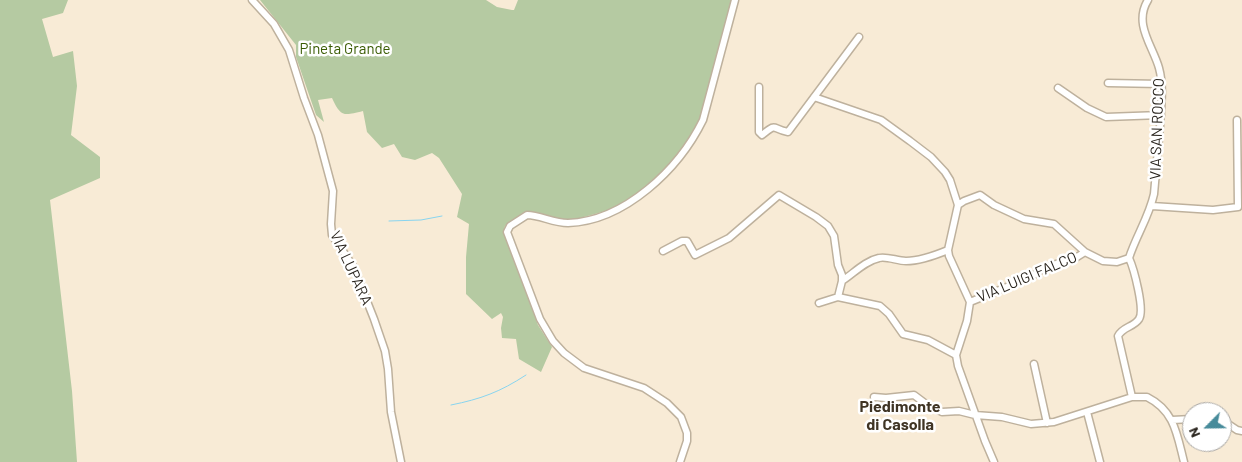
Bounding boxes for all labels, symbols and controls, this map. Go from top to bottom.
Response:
park label: Pineta Grande [299,40,391,58]
street label: VIA SAN ROCCO [1146,78,1168,180]
street label: VIA LUPARA [326,228,376,308]
street label: VIA LUIGI FALCO [974,248,1080,306]
district label: Piedimonte di Casolla [859,397,941,435]
north arrow [1182,402,1232,452]
text: N [1184,425,1203,440]

